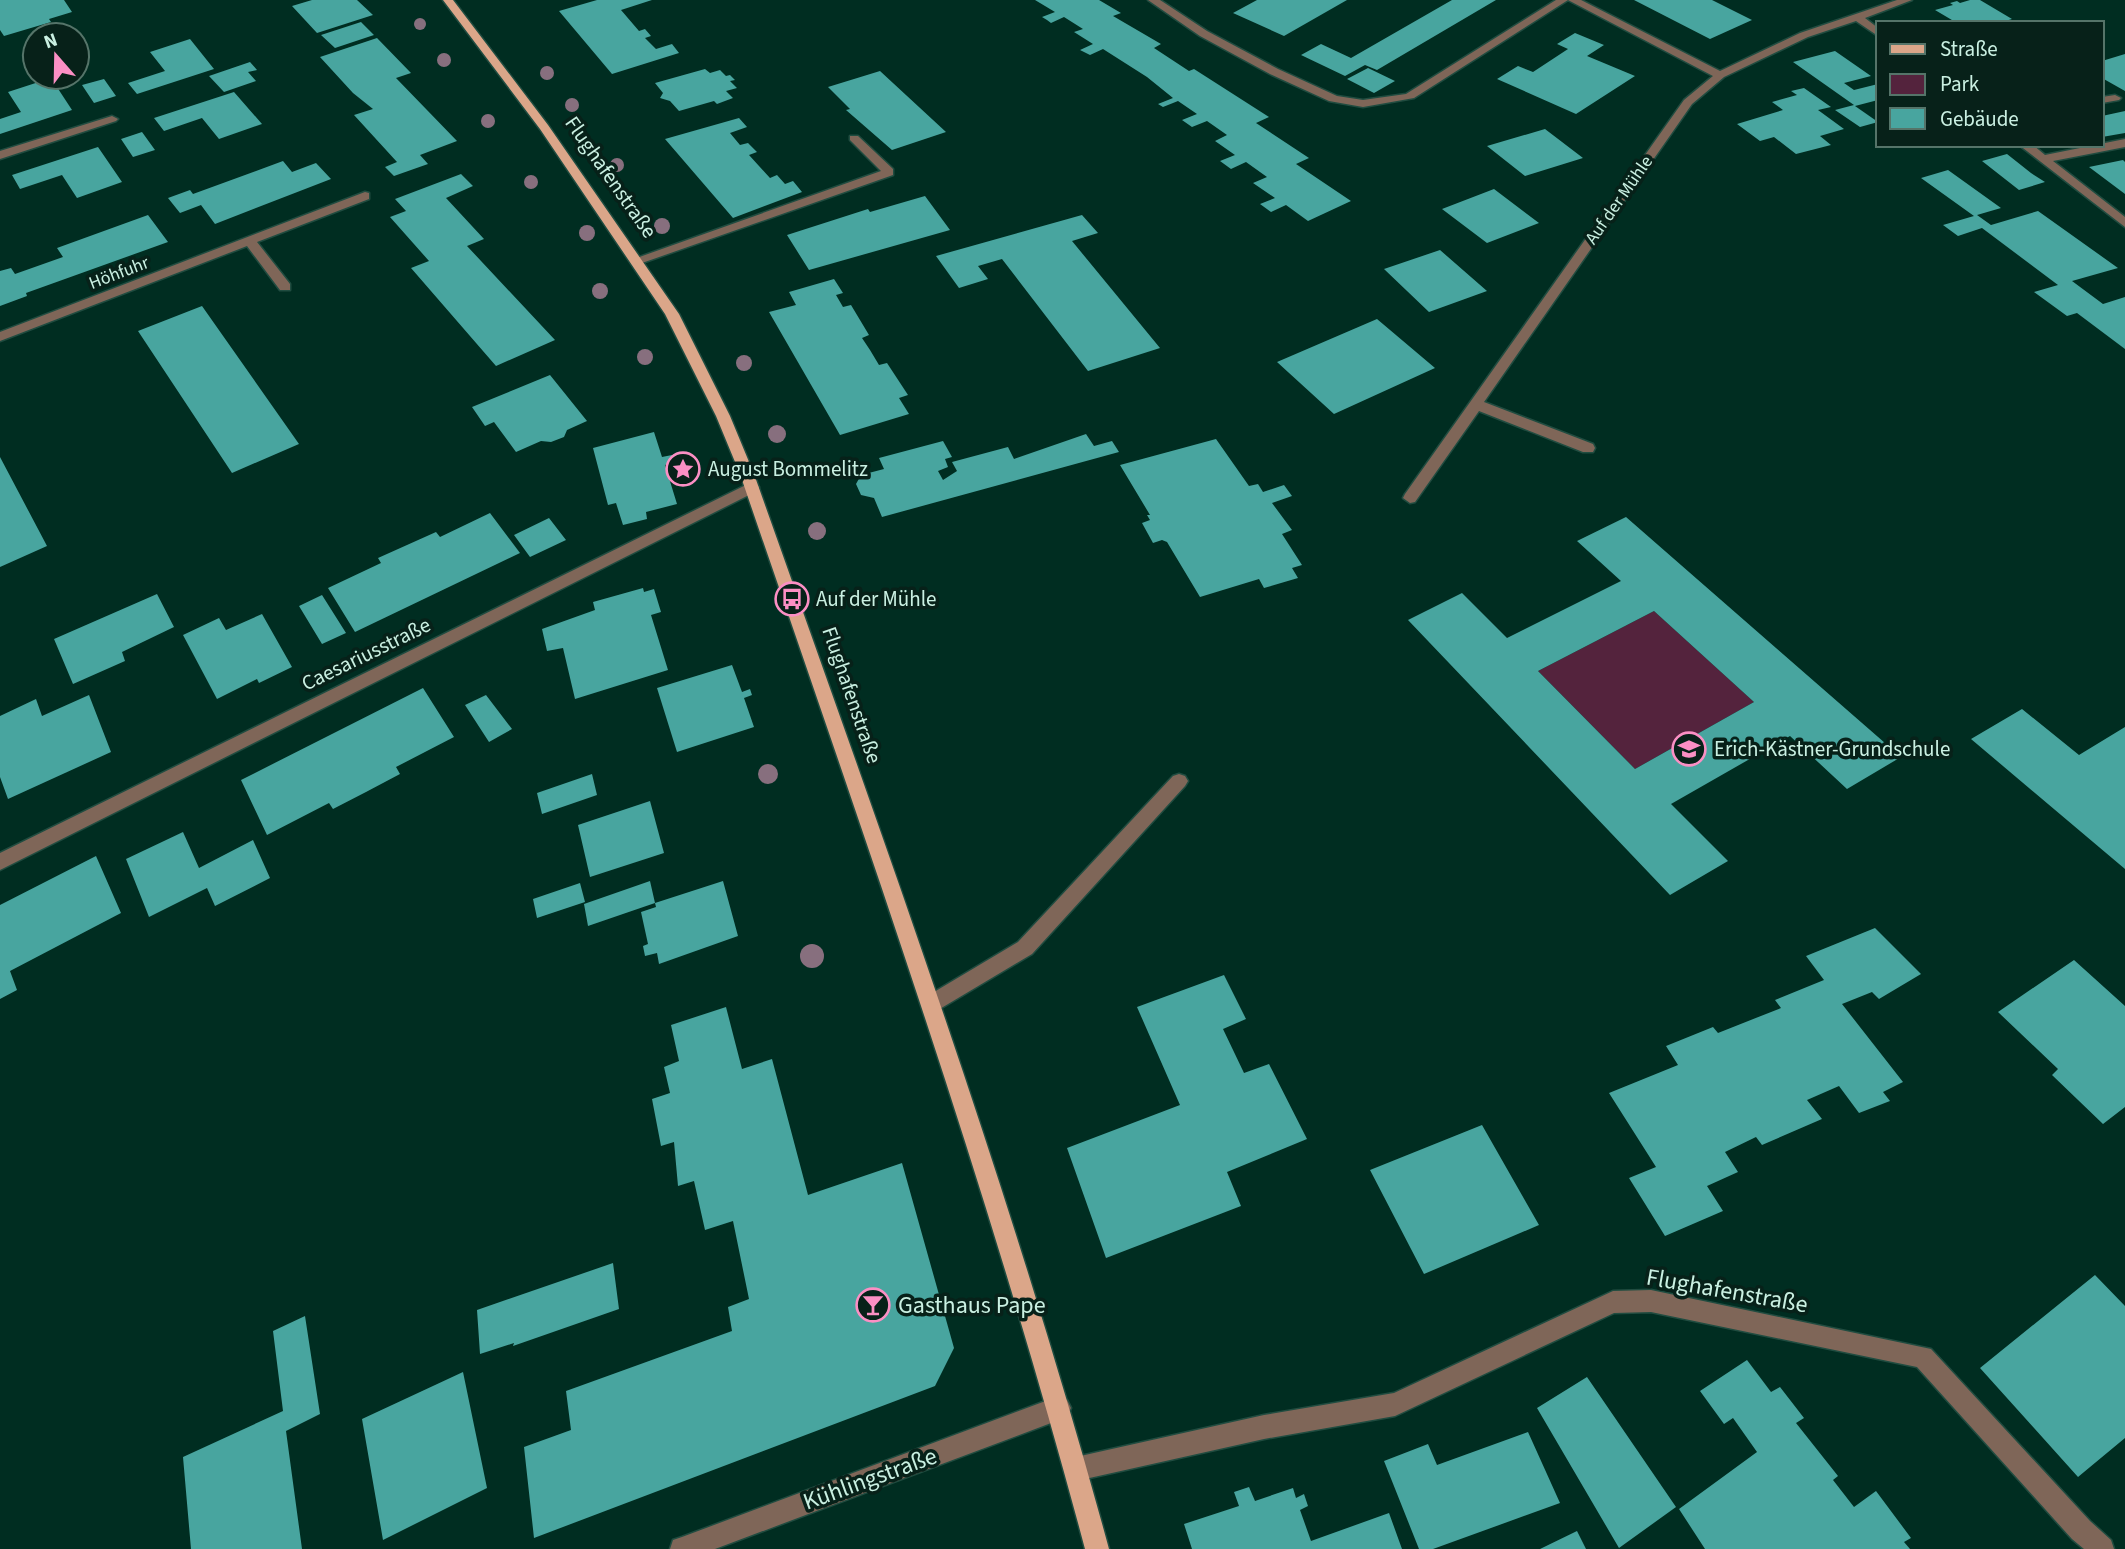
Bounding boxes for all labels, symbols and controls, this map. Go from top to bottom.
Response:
north arrow [21,21,91,91]
legend [1876,21,2104,147]
text: N [40,27,61,56]
text: Straße [1940,34,1998,64]
text: Park [1940,69,1980,99]
text: Gebäude [1940,104,2019,134]
street label: Flughafenstraße [558,110,664,244]
street label: Auf der Mühle [1579,150,1659,249]
street label: Höhfuhr [85,250,153,296]
place icon: August Bommelitz [664,450,702,488]
place label: August Bommelitz [708,454,868,484]
bus stop icon: Auf der Mühle [773,580,811,618]
place label: Auf der Mühle [816,584,936,614]
street label: Caesariusstraße [296,610,436,698]
street label: Flughafenstraße [815,623,889,767]
school or university icon: Erich-Kästner-Grundschule [1670,730,1708,768]
place label: Erich-Kästner-Grundschule [1714,734,1950,764]
street label: Flughafenstraße [1644,1260,1810,1322]
bar icon: Gasthaus Pape [854,1286,892,1324]
place label: Gasthaus Pape [898,1288,1046,1323]
street label: Kühlingstraße [798,1439,942,1519]

